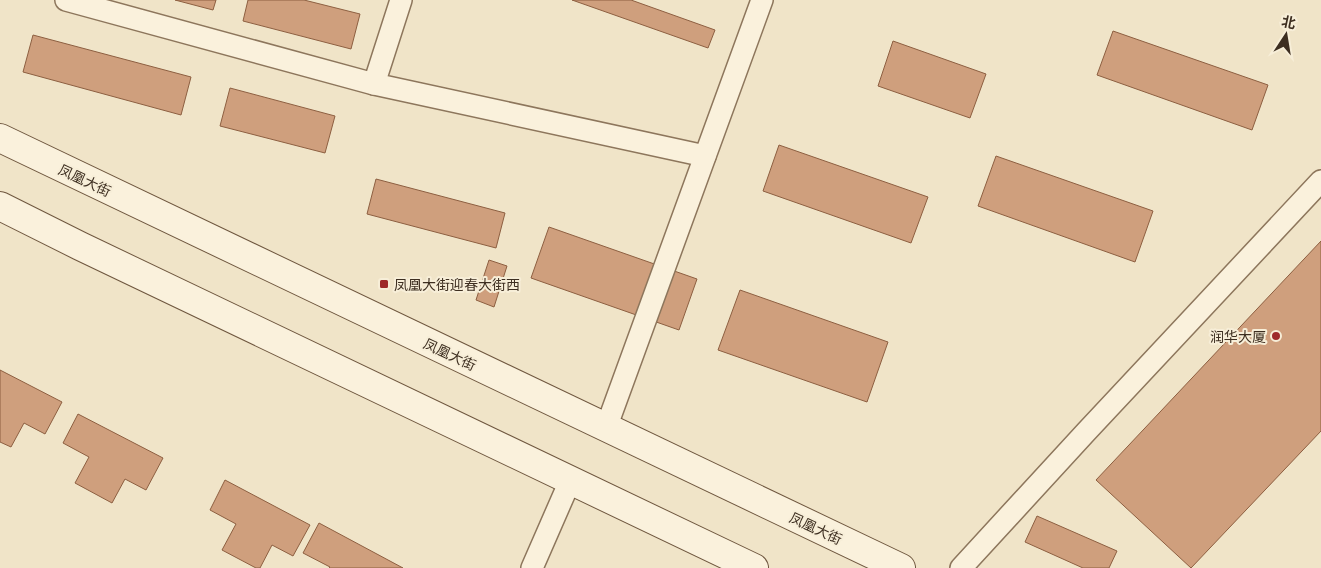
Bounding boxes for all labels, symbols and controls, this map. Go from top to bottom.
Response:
north arrow [1261,10,1311,60]
text: 北 [1280,11,1298,33]
street label: 凤凰大街 [56,160,114,200]
place label: 凤凰大街迎春大街西 [394,275,520,294]
marker: 凤凰大街迎春大街西 [378,278,390,290]
place label: 润华大厦 [1210,327,1266,346]
marker: 润华大厦 [1270,330,1282,342]
street label: 凤凰大街 [421,334,479,374]
street label: 凤凰大街 [787,508,845,548]

